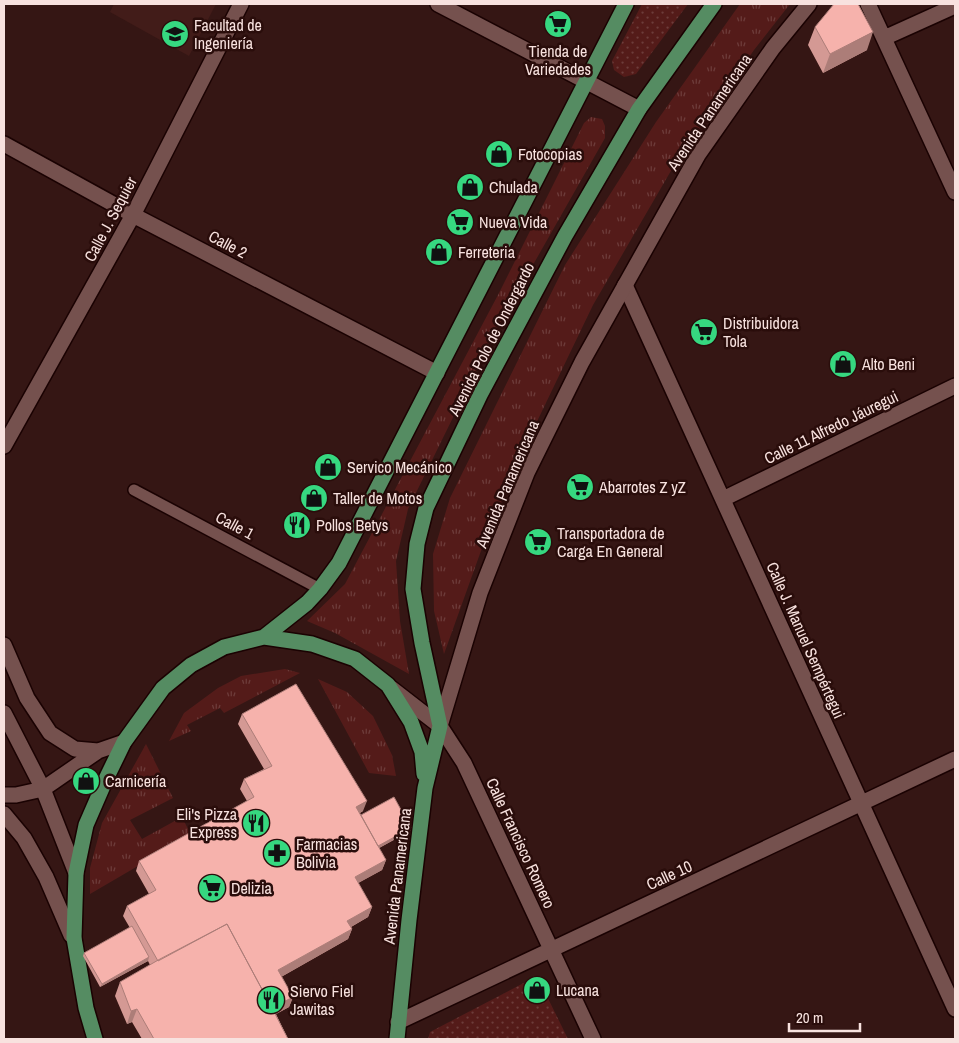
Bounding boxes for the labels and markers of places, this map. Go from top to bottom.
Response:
supermarket icon: Tienda de Variedades [543,9,573,39]
place label: Facultad de Ingeniería [194,14,262,54]
school or university icon: Facultad de Ingeniería [160,19,190,49]
place label: Tienda de Variedades [525,40,591,80]
shop icon: Fotocopias [484,139,514,169]
place label: Fotocopias [518,143,582,165]
shop icon: Chulada [455,172,485,202]
place label: Chulada [489,176,539,198]
supermarket icon: Nueva Vida [445,207,475,237]
place label: Nueva Vida [479,211,548,233]
shop icon: Ferreteria [424,237,454,267]
place label: Ferreteria [458,241,516,263]
place label: Distribuidora Tola [723,312,800,352]
supermarket icon: Distribuidora Tola [689,317,719,347]
shop icon: Alto Beni [828,349,858,379]
place label: Alto Beni [861,353,915,375]
shop icon: Servico Mecánico [313,452,343,482]
place label: Servico Mecánico [347,456,452,478]
supermarket icon: Abarrotes Z yZ [565,472,595,502]
place label: Abarrotes Z yZ [598,476,686,498]
shop icon: Taller de Motos [299,483,329,513]
place label: Taller de Motos [333,487,422,509]
restaurant icon: Pollos Betys [282,510,312,540]
place label: Pollos Betys [316,514,388,536]
place label: Transportadora de Carga En General [557,522,664,562]
supermarket icon: Transportadora de Carga En General [523,527,553,557]
shop icon: Carnicería [71,766,101,796]
place label: Carnicería [105,770,167,792]
place label: Eli's Pizza Express [176,803,238,843]
restaurant icon: Eli's Pizza Express [241,808,271,838]
place label: Farmacias Bolivia [296,833,357,873]
pharmacy icon: Farmacias Bolivia [262,838,292,868]
supermarket icon: Delizia [197,873,227,903]
place label: Delizia [231,877,273,899]
shop icon: Lucana [522,975,552,1005]
place label: Lucana [556,979,600,1001]
place label: Siervo Fiel Jawitas [290,980,354,1020]
restaurant icon: Siervo Fiel Jawitas [256,985,286,1015]

